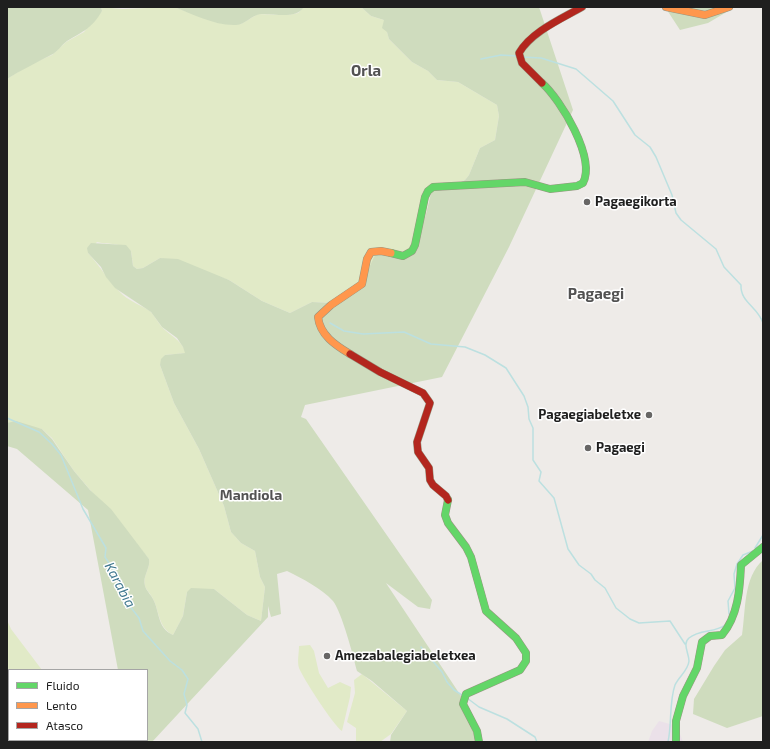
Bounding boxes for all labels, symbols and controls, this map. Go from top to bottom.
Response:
district label: Orla [351,62,381,80]
place label: Pagaegikorta [595,194,677,210]
marker: Pagaegikorta [582,197,592,207]
district label: Pagaegi [568,285,624,303]
place label: Pagaegiabeletxe [538,407,641,423]
marker: Pagaegiabeletxe [644,410,654,420]
place label: Pagaegi [596,440,645,456]
marker: Pagaegi [583,443,593,453]
district label: Mandiola [220,487,282,503]
water label: Karabia [101,559,139,611]
place label: Amezabalegiabeletxea [335,648,476,664]
marker: Amezabalegiabeletxea [322,651,332,661]
legend [8,669,148,741]
text: Fluido [46,678,80,692]
text: Lento [46,698,77,712]
text: Atasco [46,718,83,732]

